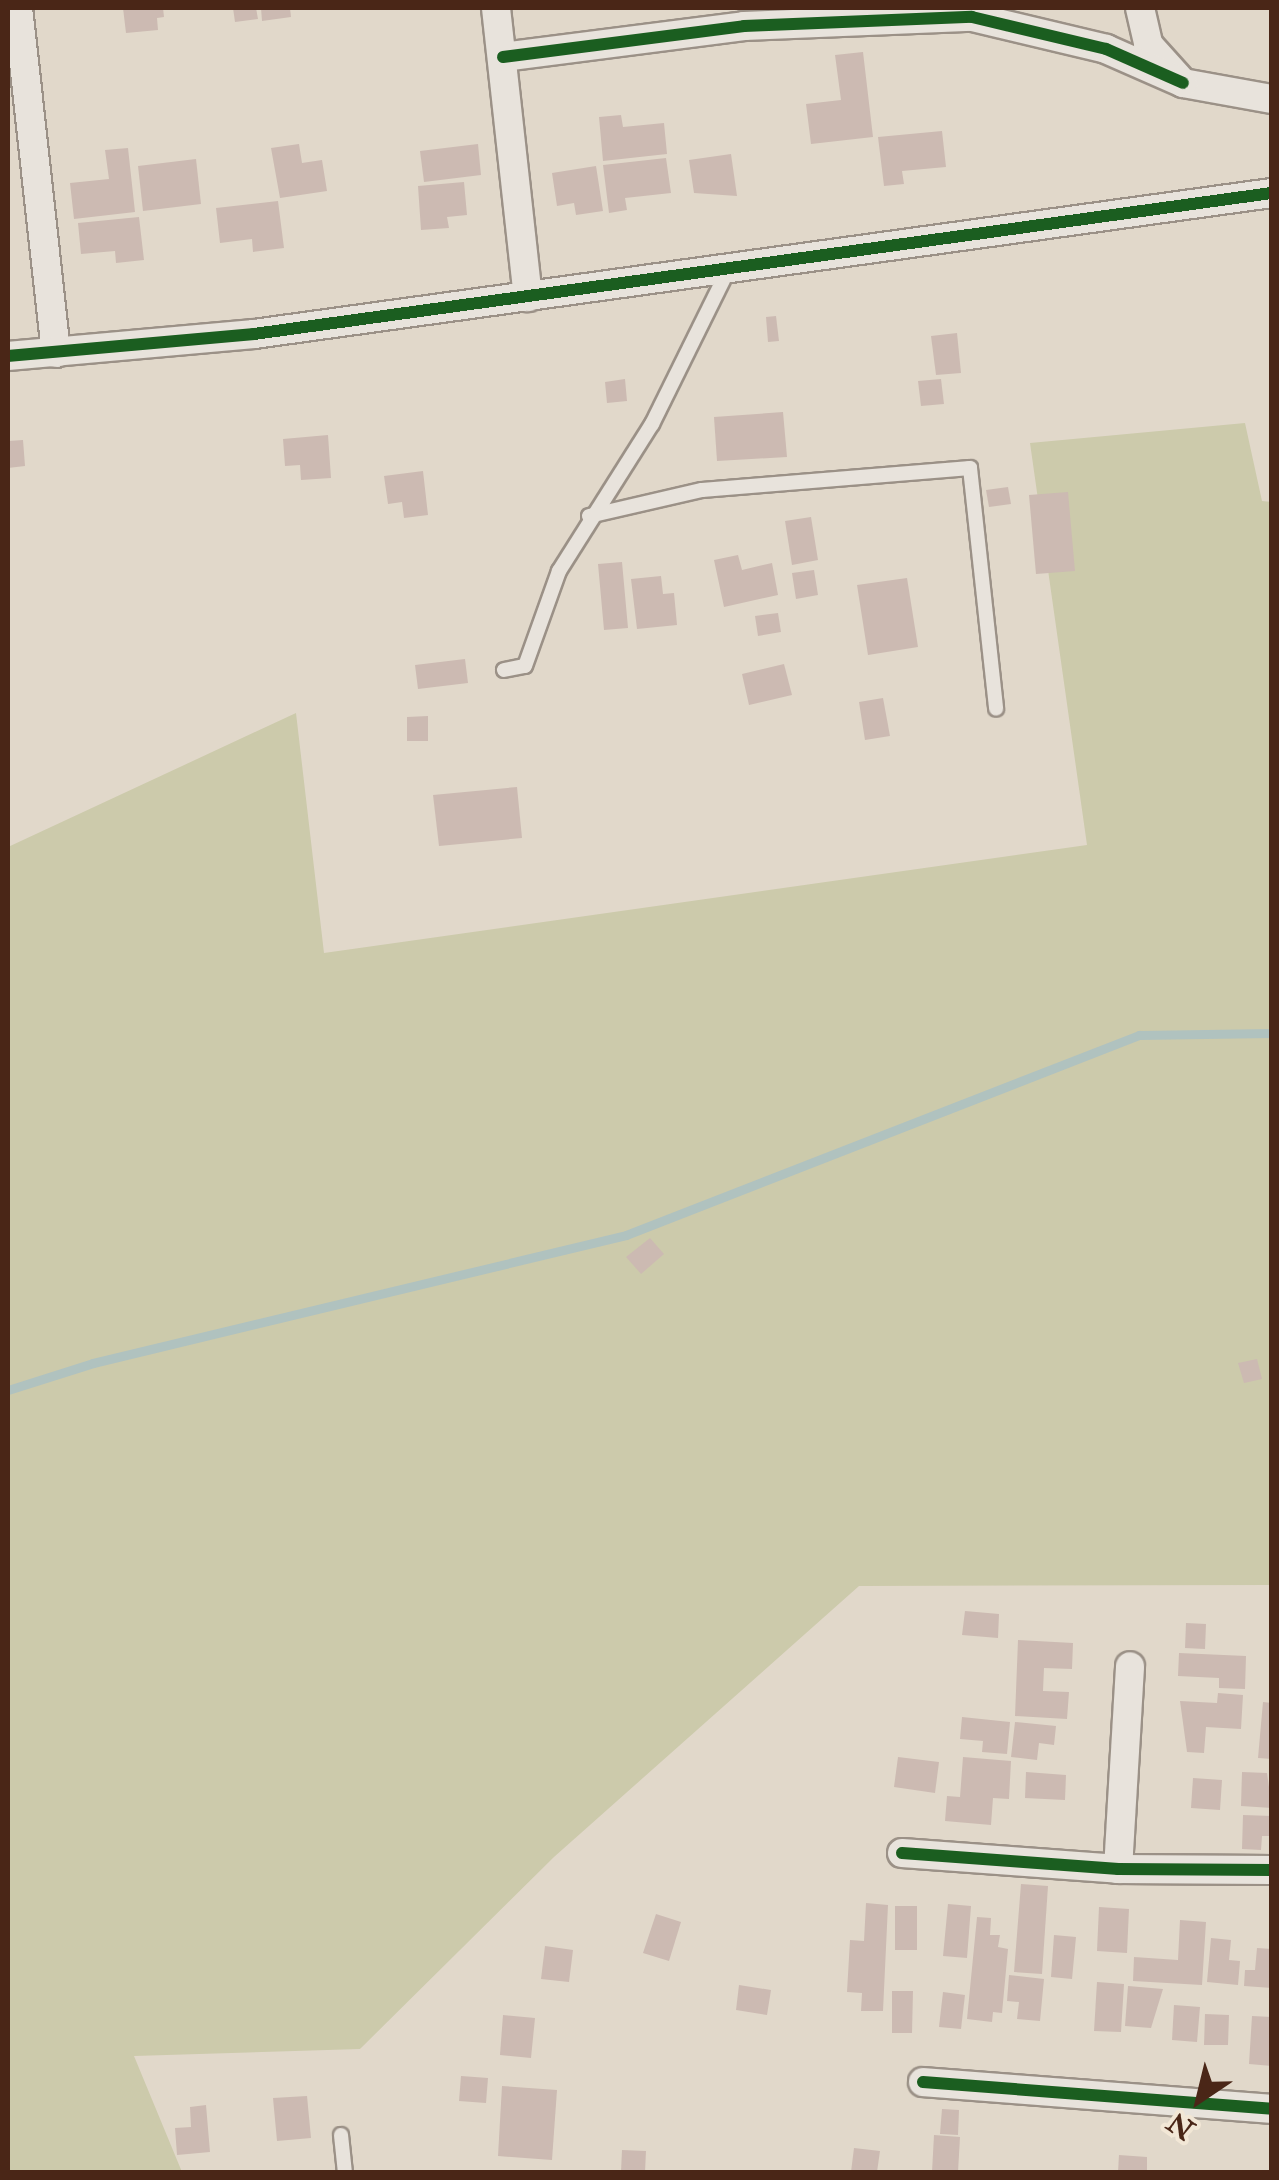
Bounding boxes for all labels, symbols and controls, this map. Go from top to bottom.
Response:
north arrow [1149,2050,1249,2150]
text: N [1161,2103,1202,2147]

